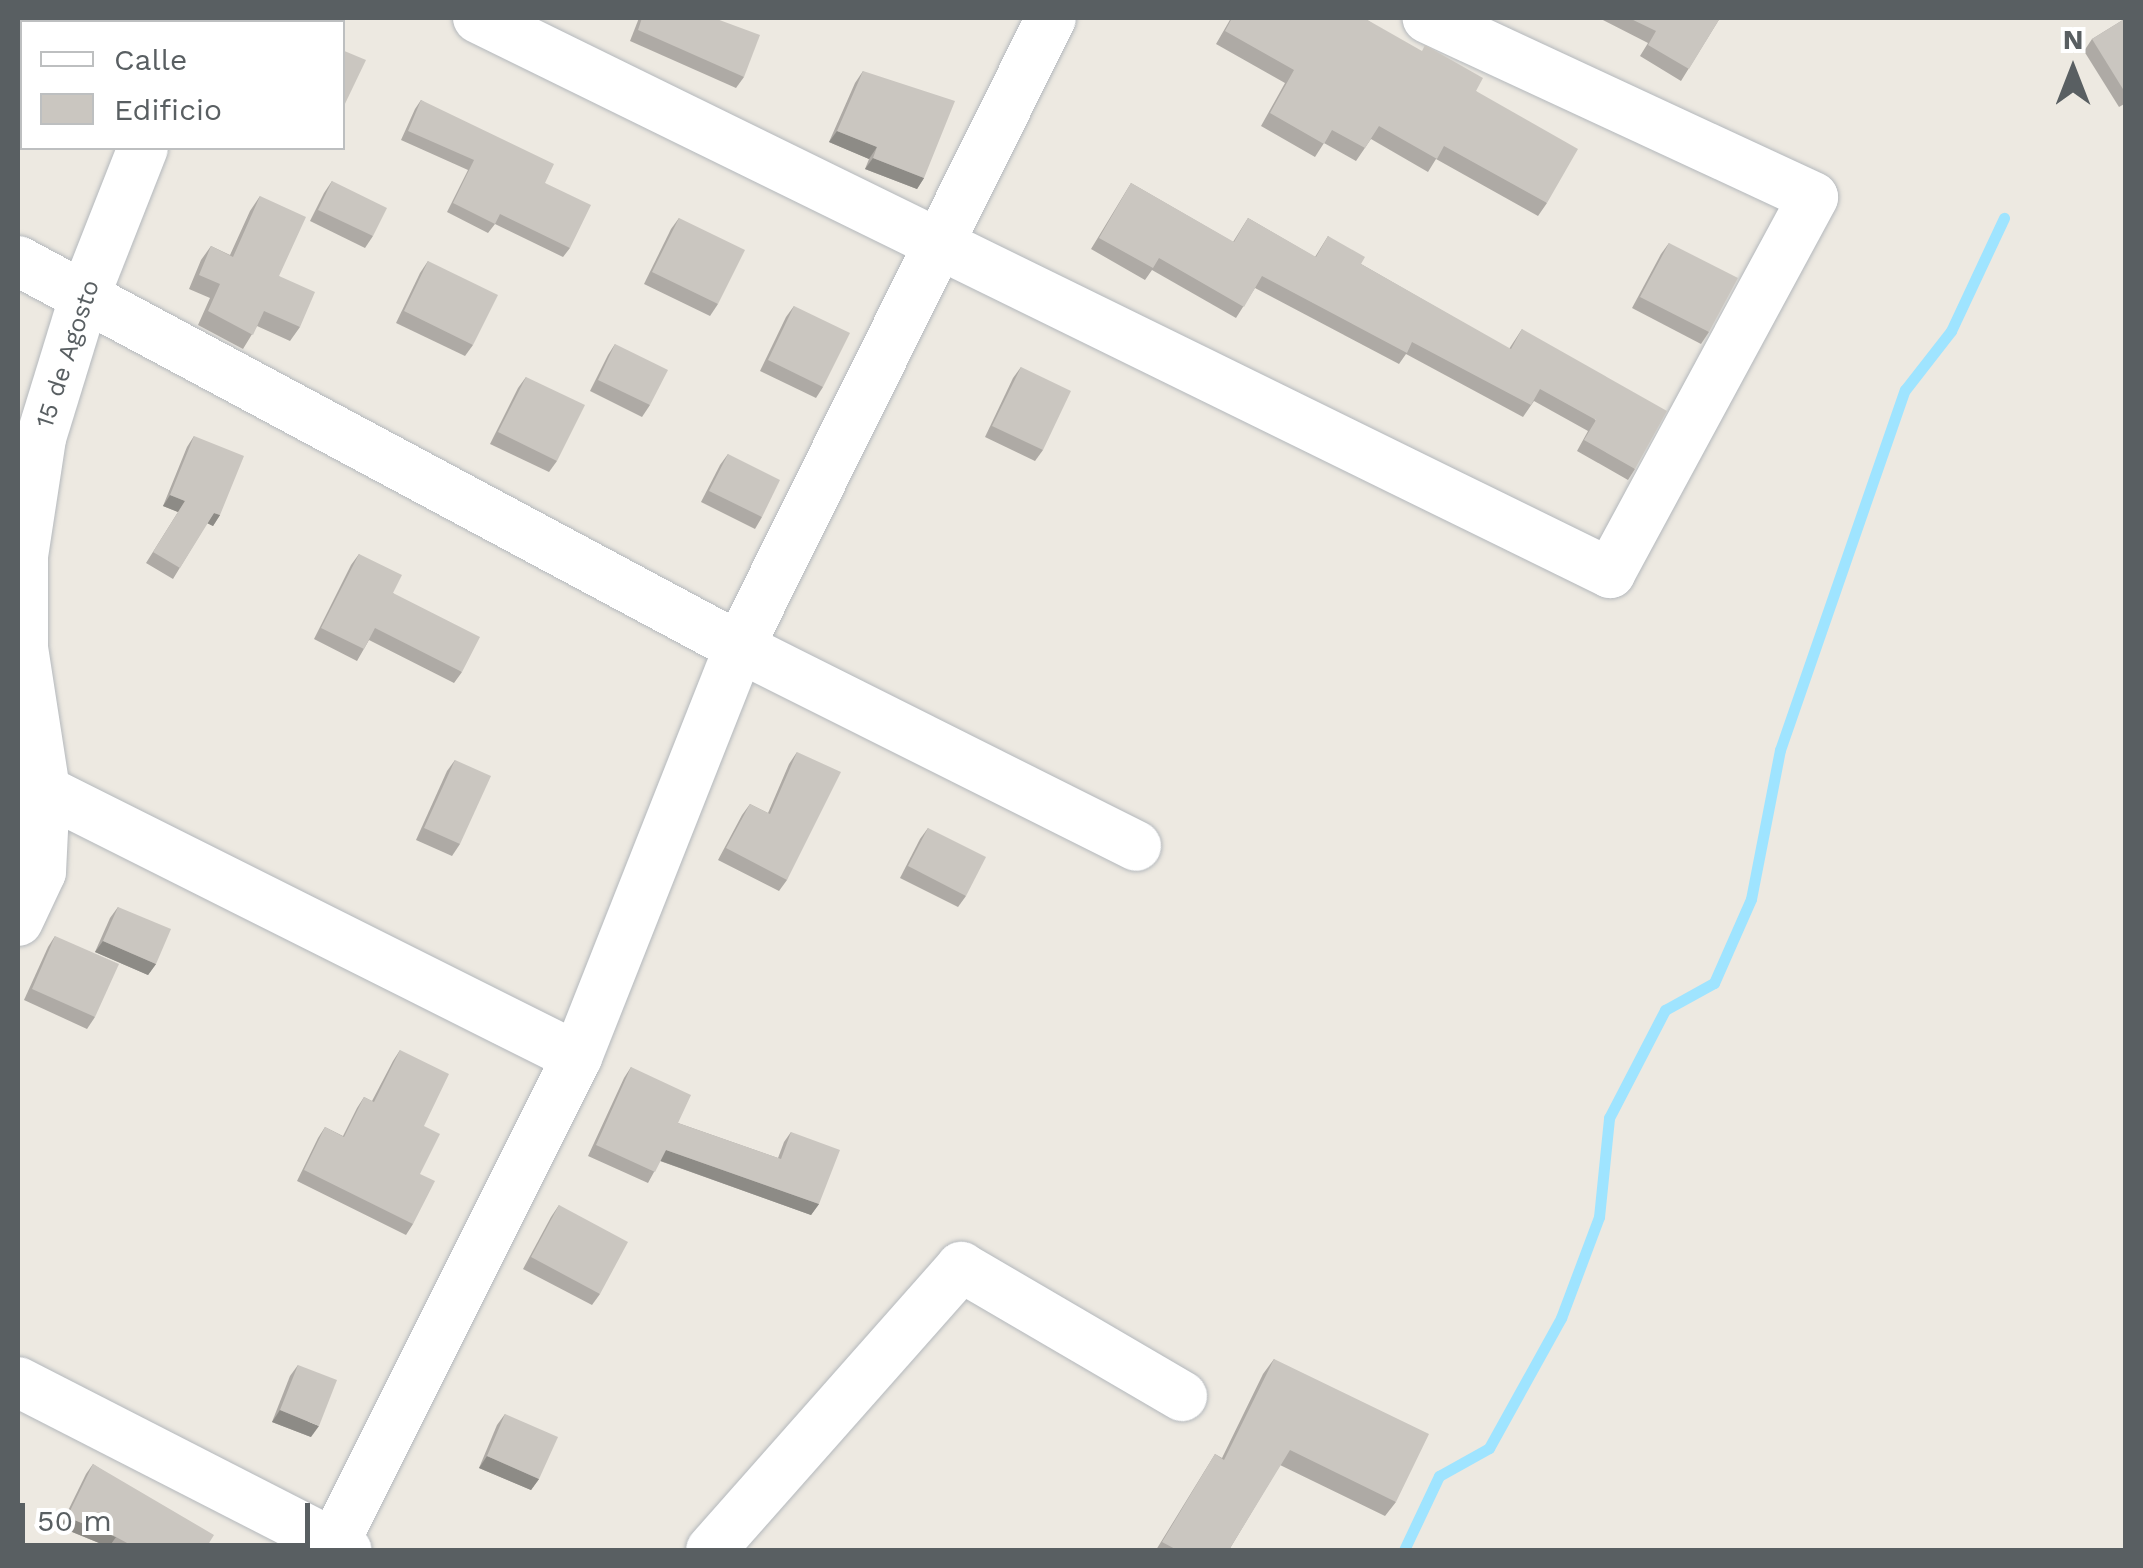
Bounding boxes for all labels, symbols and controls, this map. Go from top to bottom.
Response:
legend [20,20,345,150]
north arrow [2023,20,2123,120]
text: N [2063,23,2083,56]
text: Calle [114,42,187,77]
text: Edificio [114,92,222,127]
street label: 15 de Agosto [30,276,106,432]
scale bar [25,1483,315,1545]
text: 50 m [37,1503,112,1538]

